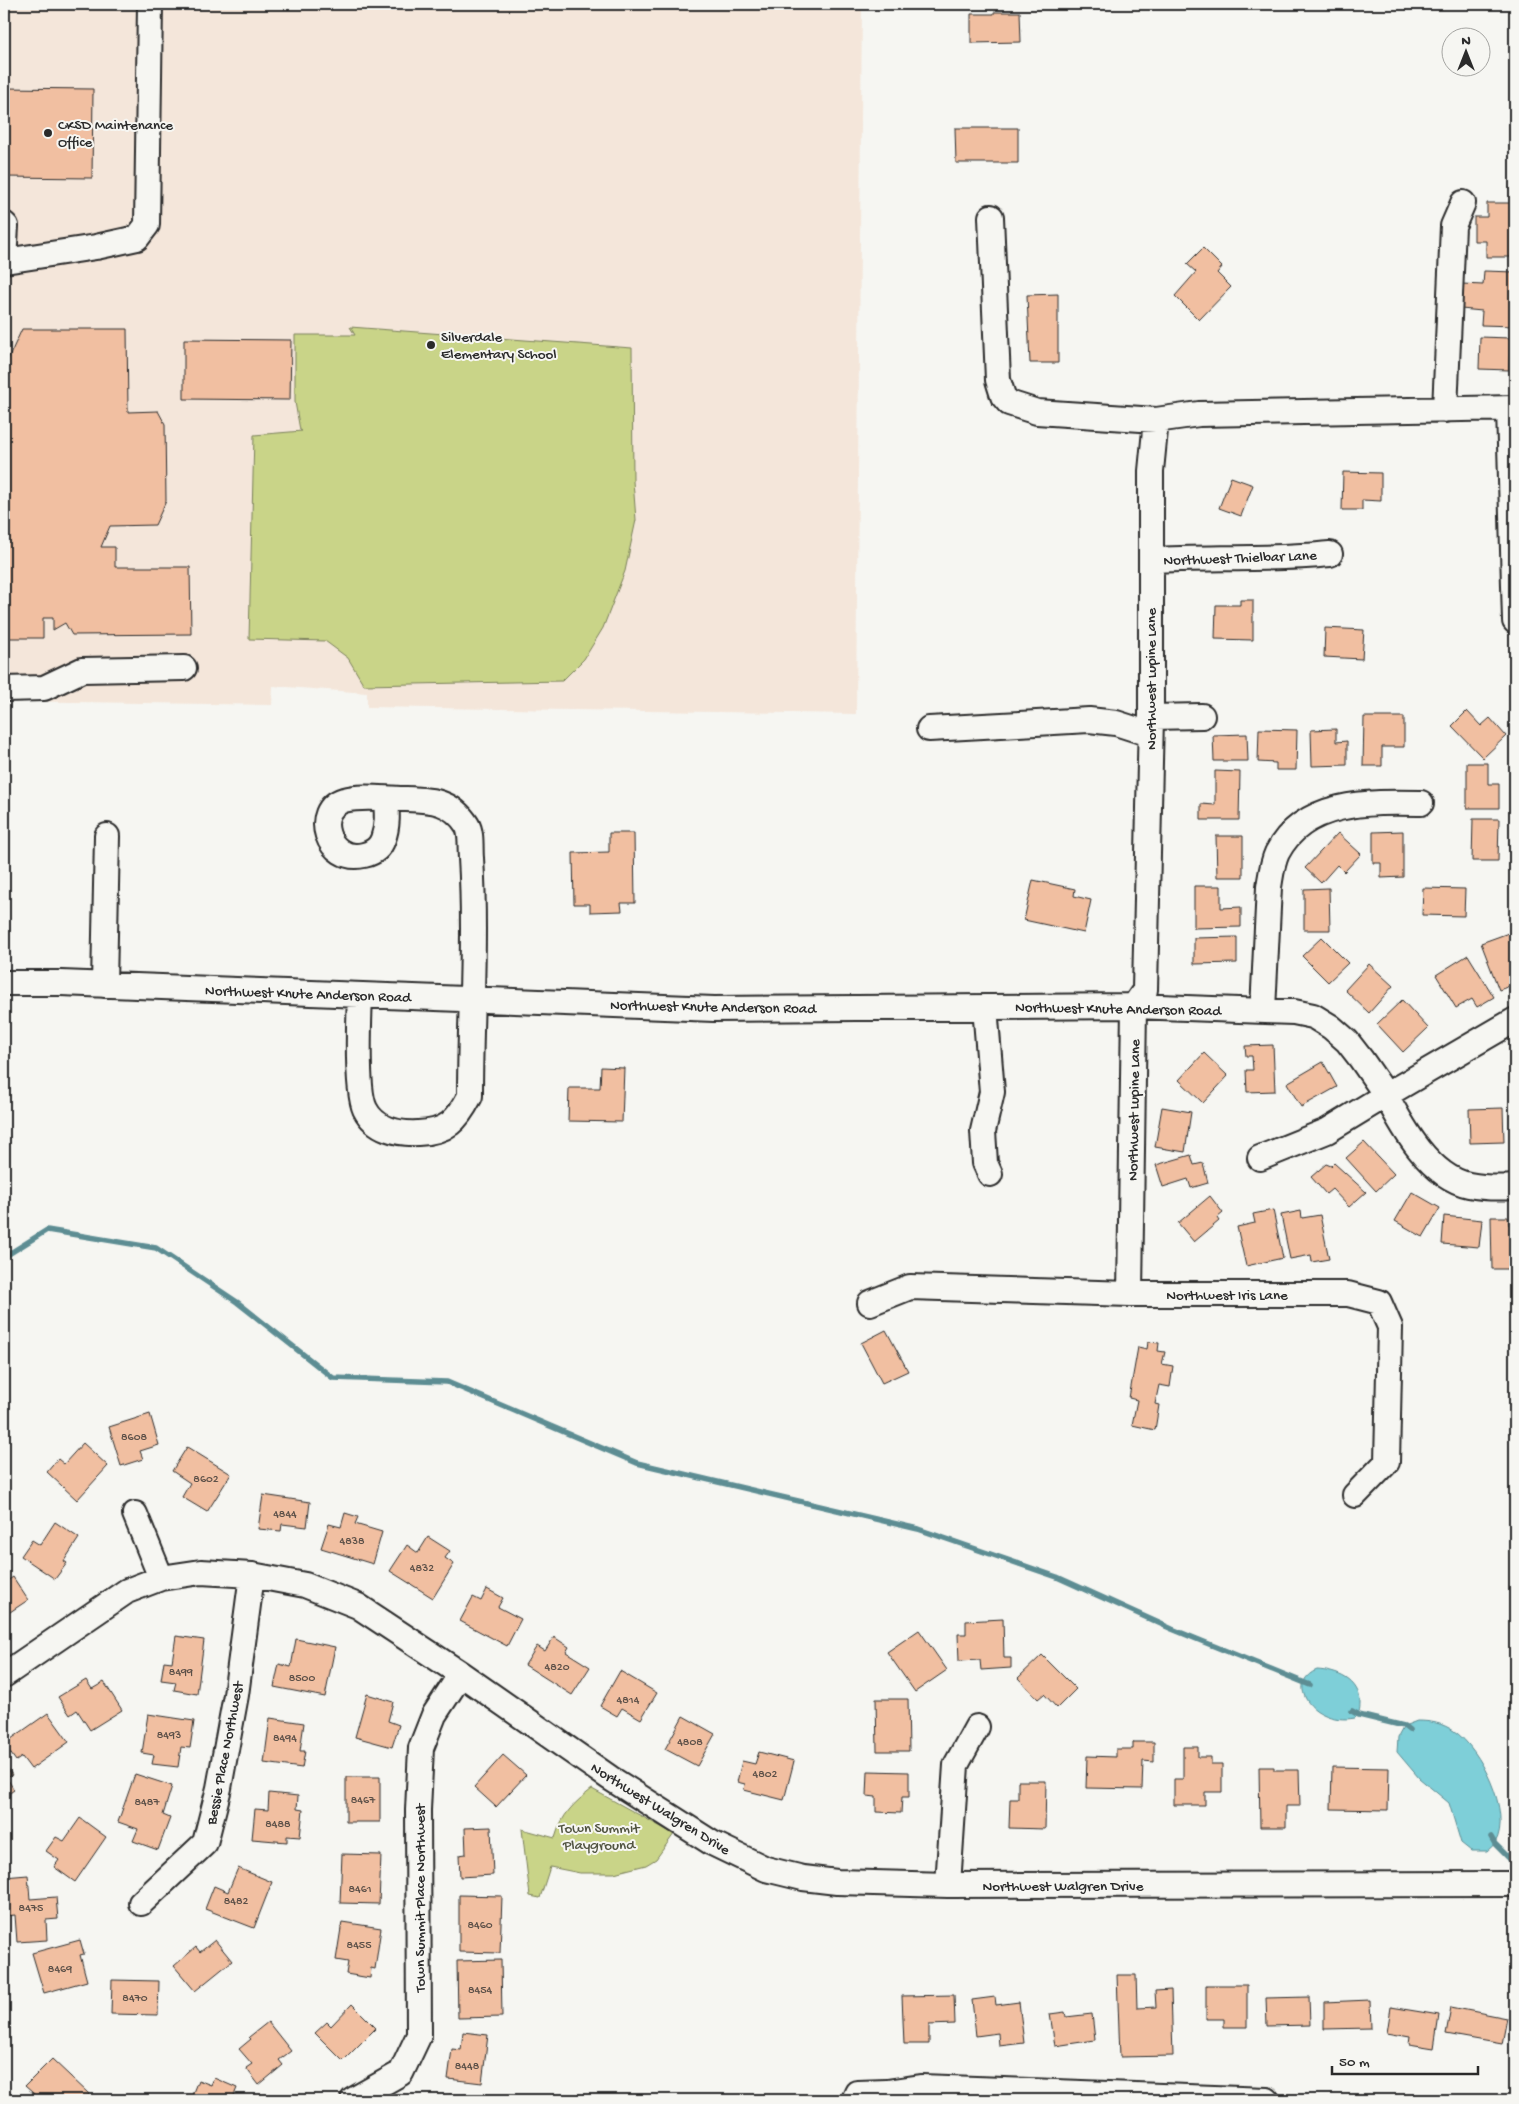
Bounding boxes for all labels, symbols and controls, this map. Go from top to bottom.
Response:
north arrow [1442,28,1492,78]
text: N [1461,33,1471,50]
place label: CKSD Maintenance Office [58,117,173,152]
marker: CKSD Maintenance Office [42,127,54,139]
place label: Silverdale Elementary School [441,329,557,364]
marker: Silverdale Elementary School [425,339,437,351]
street label: Northwest Thielbar Lane [1163,547,1317,571]
street label: Northwest Lupine Lane [1143,608,1161,750]
street label: Northwest Knute Anderson Road [205,982,412,1008]
street label: Northwest Knute Anderson Road [610,997,817,1019]
street label: Northwest Knute Anderson Road [1015,999,1222,1021]
street label: Northwest Lupine Lane [1125,1039,1145,1181]
street label: Northwest Iris Lane [1166,1287,1288,1305]
house number: 8608 [121,1431,147,1445]
house number: 8602 [193,1473,219,1487]
house number: 4844 [273,1508,297,1522]
house number: 4838 [339,1535,365,1549]
house number: 4832 [410,1562,434,1576]
house number: 4820 [545,1661,570,1675]
house number: 8499 [169,1666,193,1680]
house number: 8500 [289,1672,315,1686]
street label: Bessie Place Northwest [203,1678,249,1827]
house number: 4814 [617,1694,640,1708]
house number: 8493 [157,1729,181,1743]
house number: 8494 [273,1732,297,1746]
house number: 4808 [677,1736,703,1750]
street label: Northwest Walgren Drive [587,1759,733,1860]
house number: 4802 [753,1768,778,1782]
house number: 8467 [351,1794,376,1808]
house number: 8487 [134,1796,160,1810]
street label: Town Summit Place Northwest [412,1802,430,1993]
house number: 8488 [265,1818,291,1832]
park label: Town Summit Playground [558,1820,641,1855]
street label: Northwest Walgren Drive [983,1878,1144,1896]
house number: 8461 [348,1883,372,1897]
house number: 8482 [224,1895,248,1909]
house number: 8475 [19,1902,43,1916]
house number: 8460 [467,1919,493,1933]
house number: 8455 [347,1939,371,1953]
house number: 8469 [48,1963,72,1977]
house number: 8454 [468,1984,492,1998]
house number: 8470 [122,1992,148,2006]
scale bar [1332,2044,1478,2076]
text: 50 m [1339,2054,1370,2072]
house number: 8448 [455,2060,480,2074]

